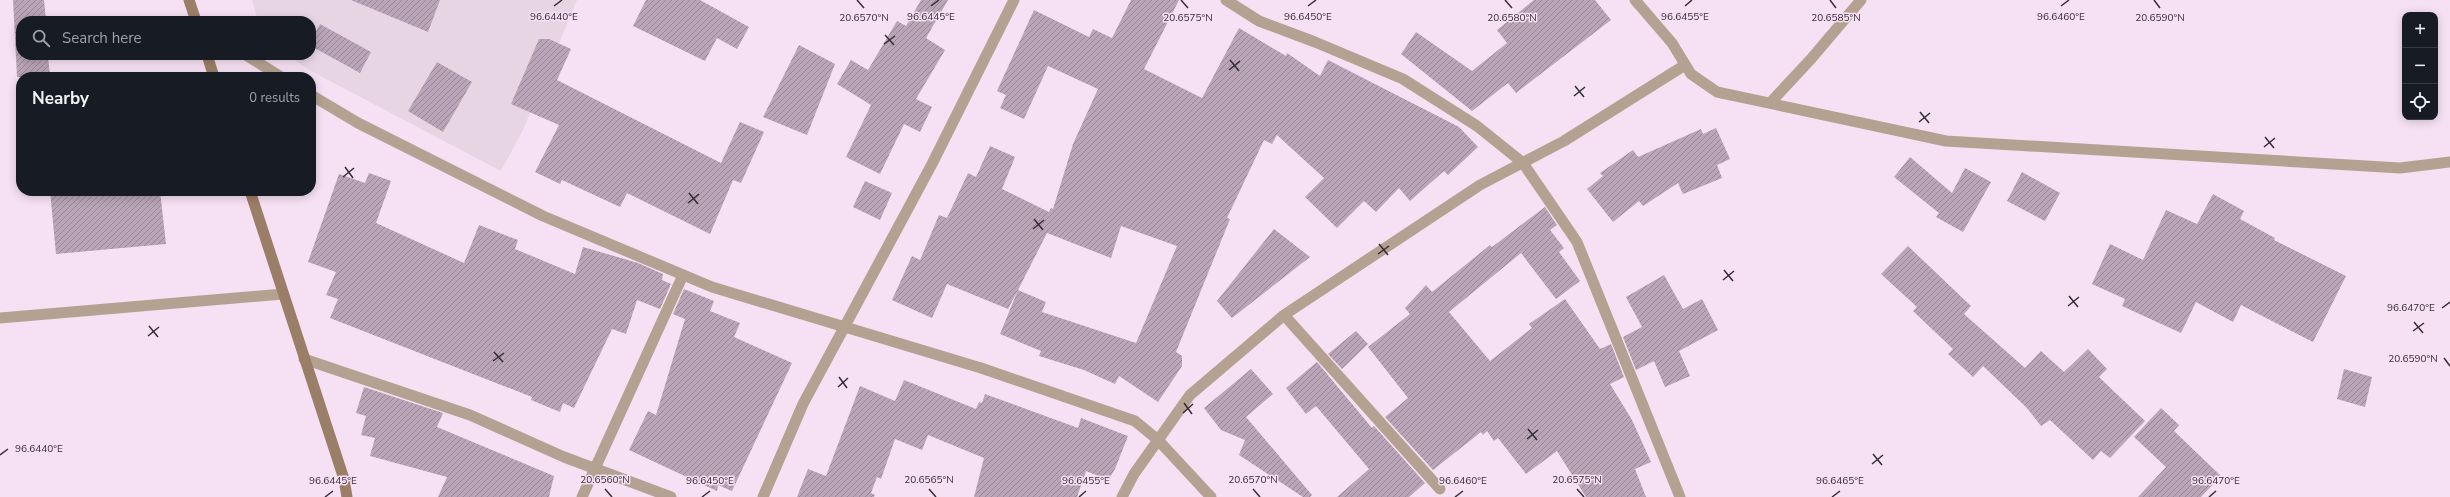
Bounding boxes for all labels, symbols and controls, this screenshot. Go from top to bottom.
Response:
text: 96.6440°E [530,10,578,24]
text: 96.6445°E [907,10,955,24]
text: 96.6450°E [1284,10,1332,24]
text: 96.6455°E [1661,10,1709,24]
text: 96.6460°E [2037,10,2085,24]
text: 20.6570°N [839,11,889,25]
text: 20.6575°N [1163,11,1213,25]
text: 20.6580°N [1487,11,1537,25]
text: 20.6585°N [1811,11,1861,25]
text: 20.6590°N [2135,11,2185,25]
map controls [2402,12,2438,120]
button: + [2402,12,2438,48]
search box [16,16,316,60]
icon: search [30,27,52,49]
text: Search here [62,28,142,48]
button: − [2402,48,2438,84]
button: locate [2402,84,2438,120]
text: Nearby [32,87,89,110]
text: 0 results [249,89,300,107]
text: 96.6470°E [2387,301,2435,315]
text: 20.6590°N [2388,352,2438,366]
text: 96.6440°E [15,442,63,456]
text: 20.6560°N [580,473,630,487]
text: 20.6565°N [904,473,954,487]
text: 20.6570°N [1228,473,1278,487]
text: 20.6575°N [1552,473,1602,487]
text: 96.6445°E [309,474,357,488]
text: 96.6450°E [686,474,734,488]
text: 96.6455°E [1062,474,1110,488]
text: 96.6460°E [1439,474,1487,488]
text: 96.6465°E [1816,474,1864,488]
text: 96.6470°E [2192,474,2240,488]

